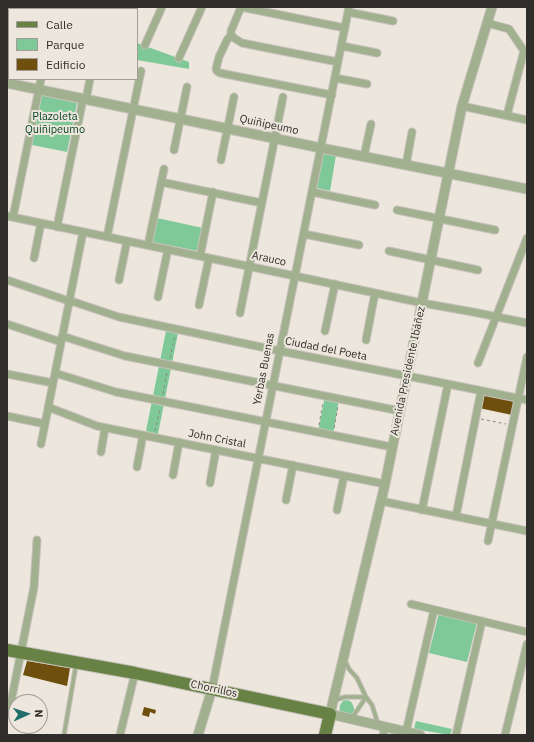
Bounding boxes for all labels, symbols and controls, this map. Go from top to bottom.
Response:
legend [8,8,138,80]
text: Calle [46,17,73,32]
text: Parque [46,37,84,52]
text: Edificio [46,57,85,72]
park label: Plazoleta Quiñipeumo [25,110,85,136]
street label: Quiñipeumo [238,112,300,138]
street label: Arauco [251,249,287,269]
street label: Avenida Presidente Ibáñez [388,305,428,437]
street label: Yerbas Buenas [251,332,277,406]
street label: Ciudad del Poeta [284,335,368,363]
street label: John Cristal [187,427,247,451]
street label: Chorrillos [189,678,239,700]
north arrow [8,694,48,734]
text: N [32,709,46,718]

